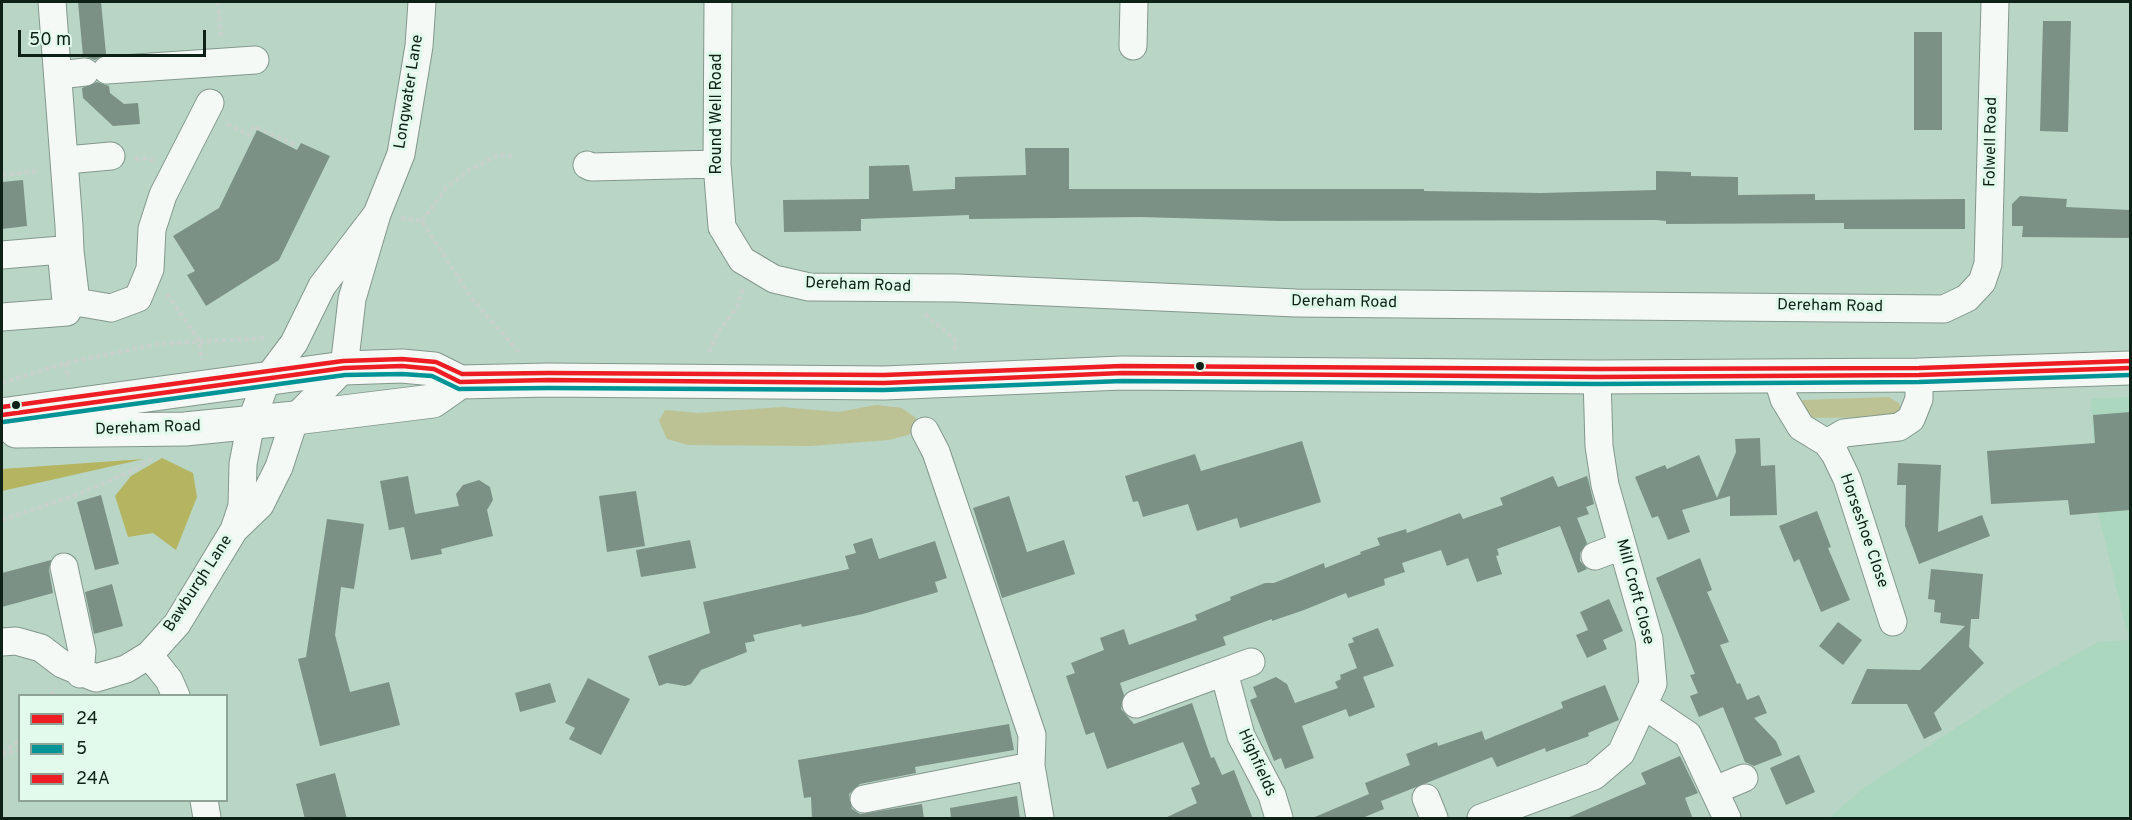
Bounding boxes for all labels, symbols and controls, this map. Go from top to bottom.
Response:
scale bar [21,18,208,56]
text: 50 m [29,29,71,52]
street label: Longwater Lane [391,33,429,151]
street label: Round Well Road [708,53,728,175]
street label: Folwell Road [1982,97,2002,187]
street label: Dereham Road [805,275,911,297]
street label: Dereham Road [1291,292,1397,314]
street label: Dereham Road [1777,296,1883,318]
unlabelled marker [1194,360,1206,372]
unlabelled marker [10,399,22,411]
street label: Dereham Road [95,418,201,440]
street label: Horseshoe Close [1834,471,1892,591]
street label: Bawburgh Lane [161,532,237,636]
street label: Mill Croft Close [1611,537,1657,647]
legend [18,694,228,802]
text: 24 [76,708,98,731]
street label: Highfields [1233,726,1279,800]
text: 5 [76,738,87,761]
text: 24A [76,768,110,791]

